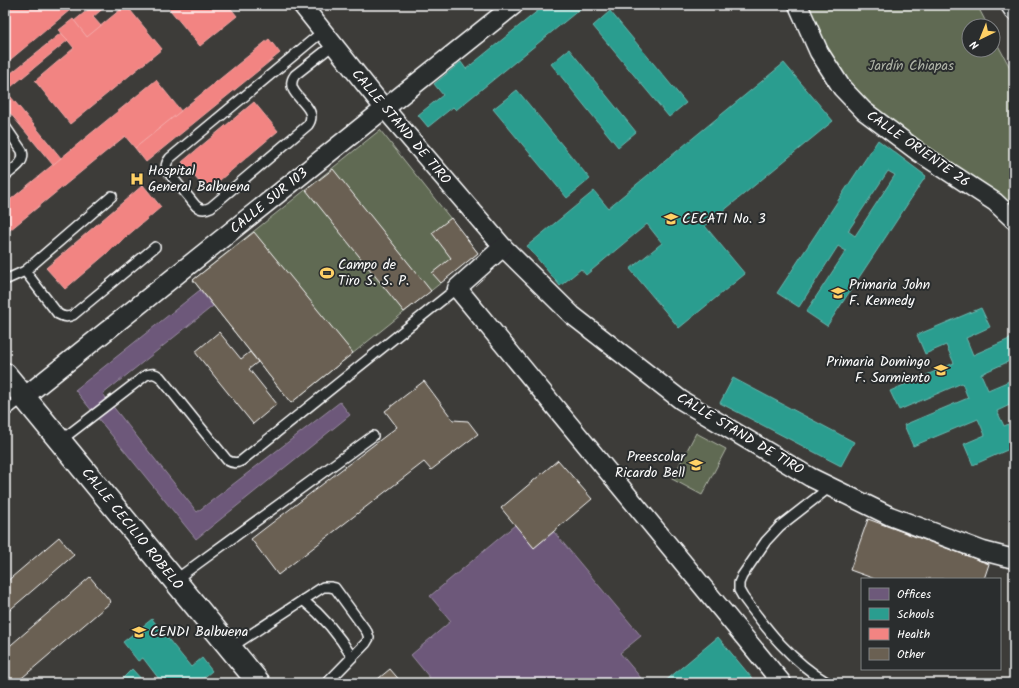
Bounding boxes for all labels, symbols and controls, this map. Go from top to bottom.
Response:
north arrow [961,18,1001,58]
text: N [966,36,984,54]
park label: Jardín Chiapas [868,55,954,77]
street label: CALLE STAND DE TIRO [346,64,456,190]
street label: CALLE ORIENTE 26 [862,105,974,193]
place label: Hospital General Balbuena [148,160,250,198]
street label: CALLE SUR 103 [225,163,313,239]
hospital icon: Hospital General Balbuena [129,171,145,187]
place label: CECATI No. 3 [682,208,766,230]
school or university icon: CECATI No. 3 [663,211,679,227]
place label: Campo de Tiro S. S. P. [338,254,409,292]
sports icon: Campo de Tiro S. S. P. [319,265,335,281]
place label: Primaria John F. Kennedy [849,274,930,312]
school or university icon: Primaria John F. Kennedy [830,285,846,301]
place label: Primaria Domingo F. Sarmiento [826,351,930,389]
school or university icon: Primaria Domingo F. Sarmiento [933,362,949,378]
street label: CALLE STAND DE TIRO [672,387,808,481]
place label: Preescolar Ricardo Bell [615,446,686,484]
school or university icon: Preescolar Ricardo Bell [688,457,704,473]
street label: CALLE CECILIO ROBELO [76,463,188,595]
legend [861,578,1001,670]
text: Offices [897,585,931,604]
text: Schools [897,605,934,624]
place label: CENDI Balbuena [150,621,248,643]
school or university icon: CENDI Balbuena [131,624,147,640]
text: Health [897,625,930,644]
text: Other [897,645,926,664]

